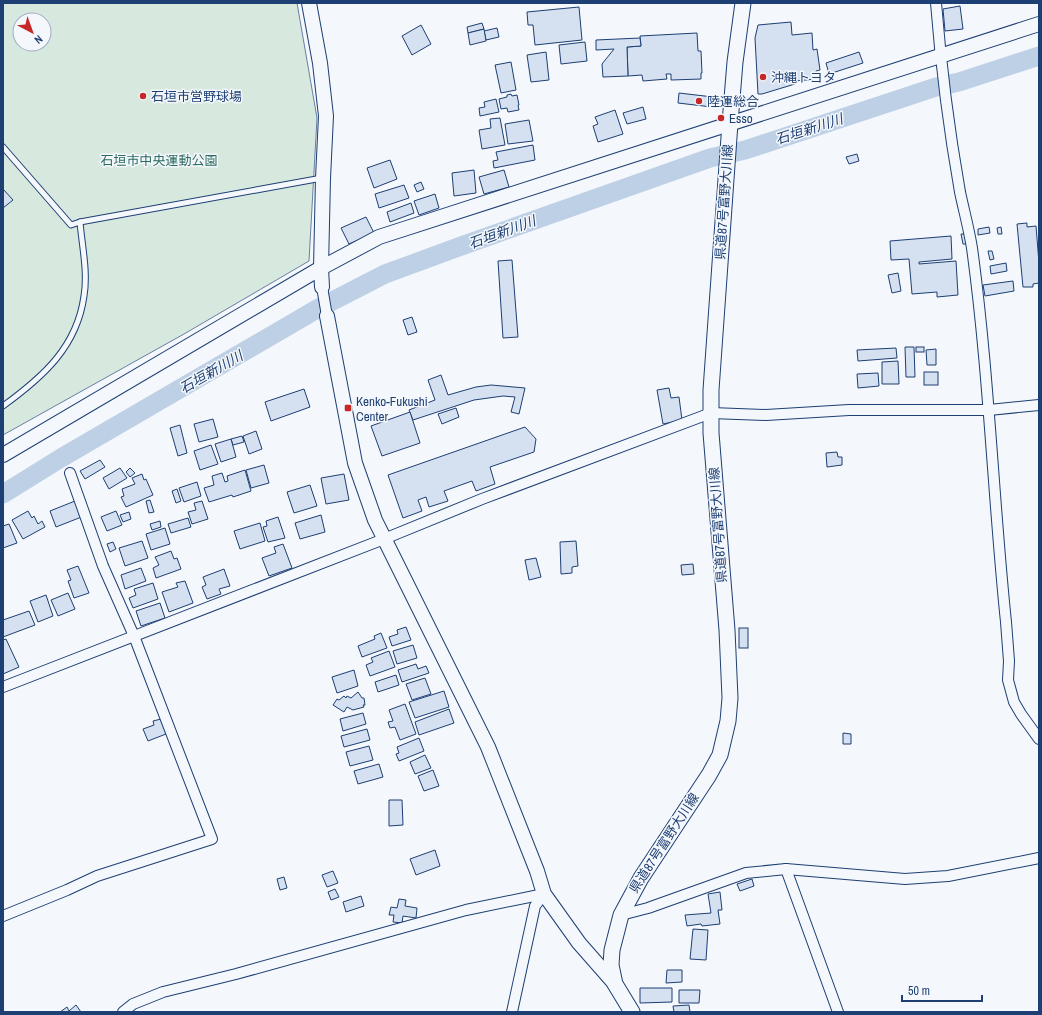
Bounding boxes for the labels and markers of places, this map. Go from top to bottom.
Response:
place label: 沖縄トヨタ [771,69,836,86]
marker: 沖縄トヨタ [758,72,768,82]
place label: 石垣市営野球場 [151,88,242,105]
marker: 石垣市営野球場 [138,91,148,101]
place label: 陸運総合 [707,93,759,110]
marker: 陸運総合 [694,96,704,106]
place label: Esso [729,110,753,127]
marker: Esso [716,113,726,123]
place label: Kenko-Fukushi Center [356,393,428,425]
marker: Kenko-Fukushi Center [343,403,353,413]

